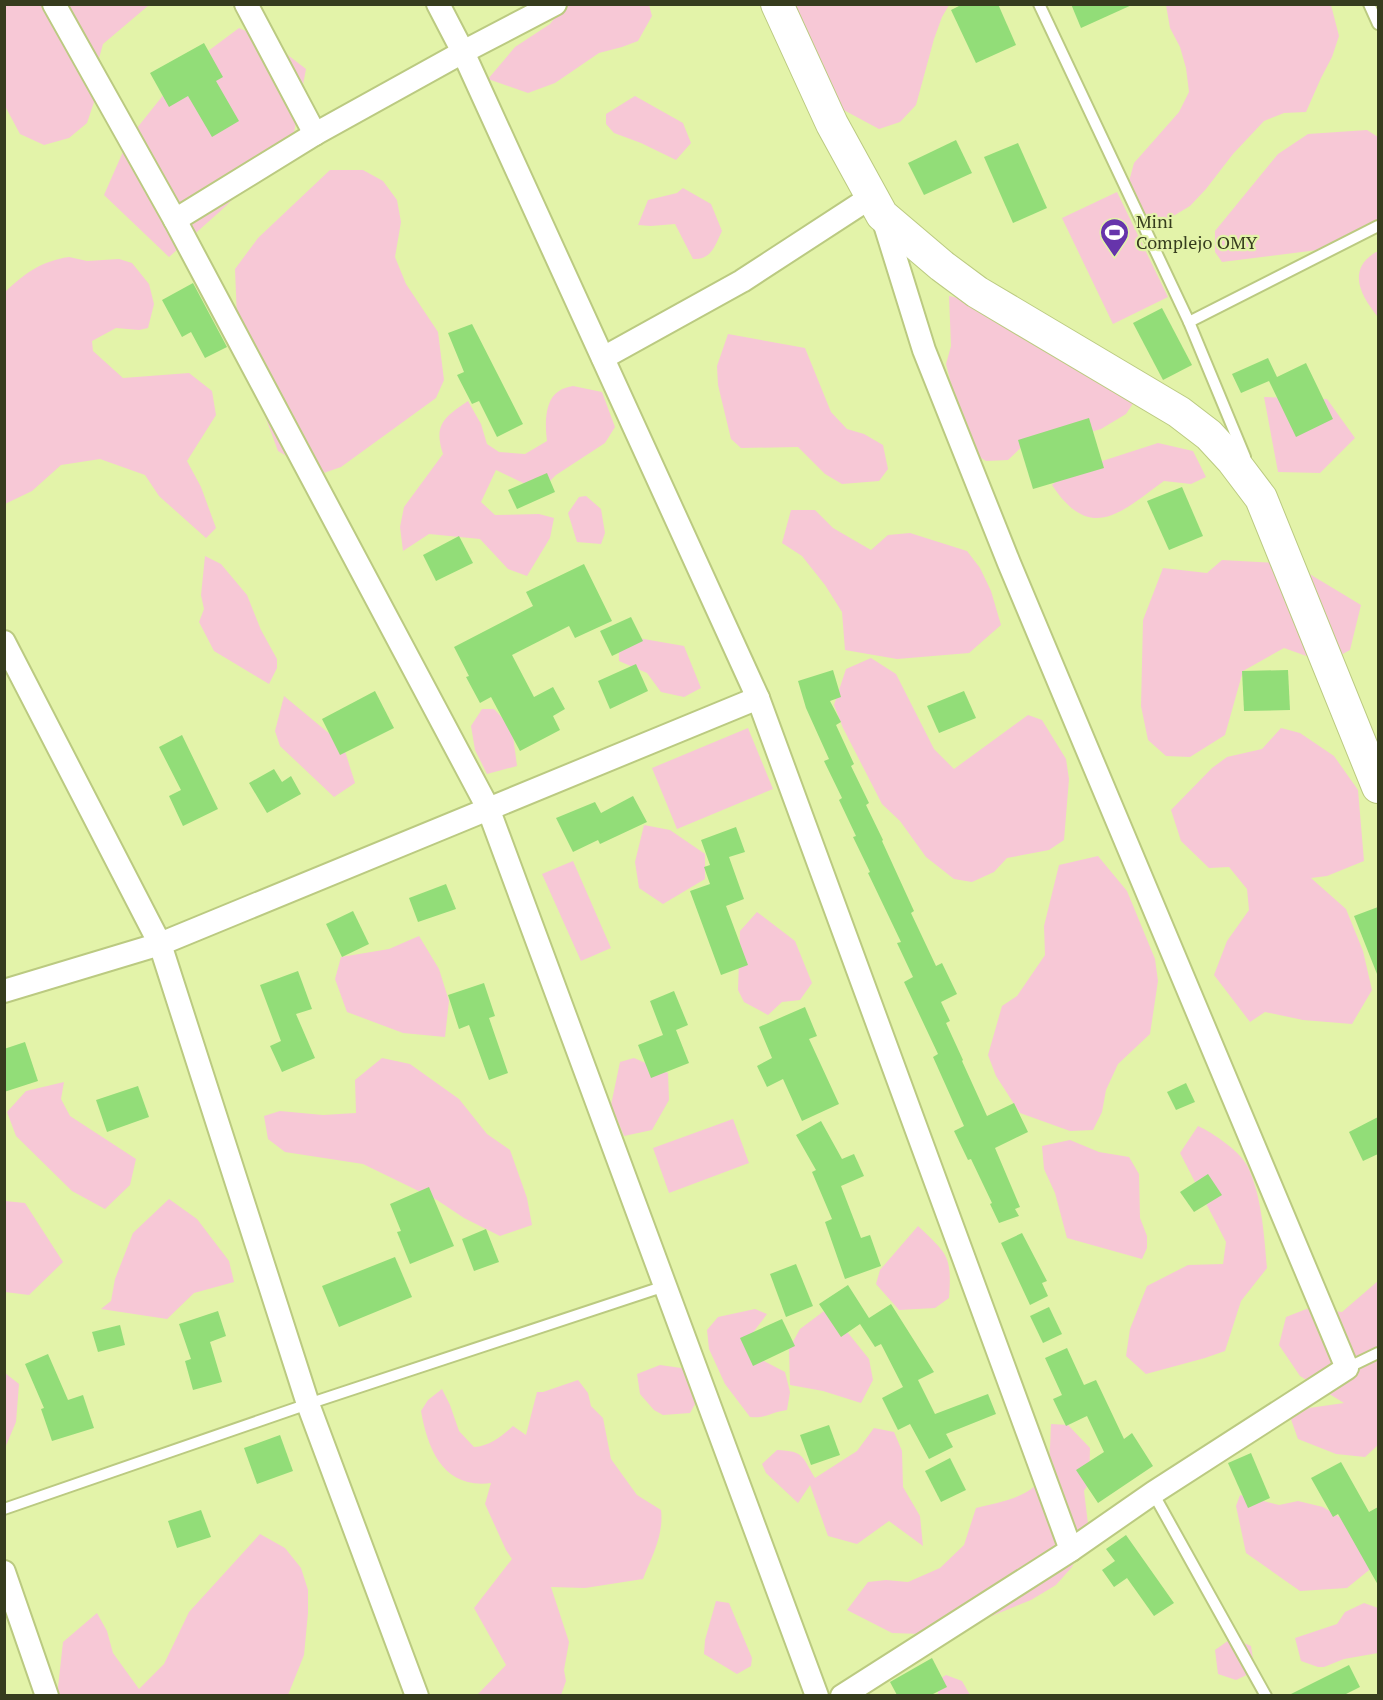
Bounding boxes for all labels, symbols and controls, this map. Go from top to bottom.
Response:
place label: Mini Complejo OMY [1136,209,1258,254]
sports icon: Mini Complejo OMY [1099,216,1131,258]

